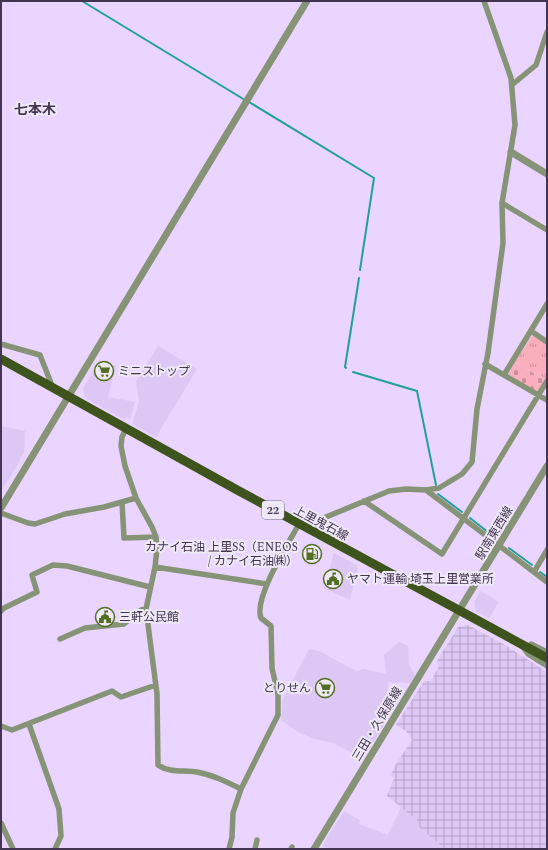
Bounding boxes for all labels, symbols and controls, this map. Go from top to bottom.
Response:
district label: 七本木 [14,99,56,120]
supermarket icon: ミニストップ [93,360,115,382]
place label: ミニストップ [118,362,190,381]
road number: 22 [262,501,284,519]
street label: 上里鬼石線 [290,501,352,546]
street label: 駅南東西線 [471,503,518,564]
place label: カナイ石油 上里SS（ENEOS / カナイ石油㈱） [145,538,298,571]
fuel station icon: カナイ石油 上里SS（ENEOS / カナイ石油㈱） [301,543,323,565]
public building icon: ヤマト運輸 埼玉上里営業所 [322,568,344,590]
place label: ヤマト運輸 埼玉上里営業所 [347,570,494,589]
public building icon: 三軒公民館 [94,606,116,628]
place label: 三軒公民館 [119,608,179,627]
supermarket icon: とりせん [314,677,336,699]
place label: とりせん [263,679,311,698]
street label: 三田・久保原線 [348,683,407,765]

